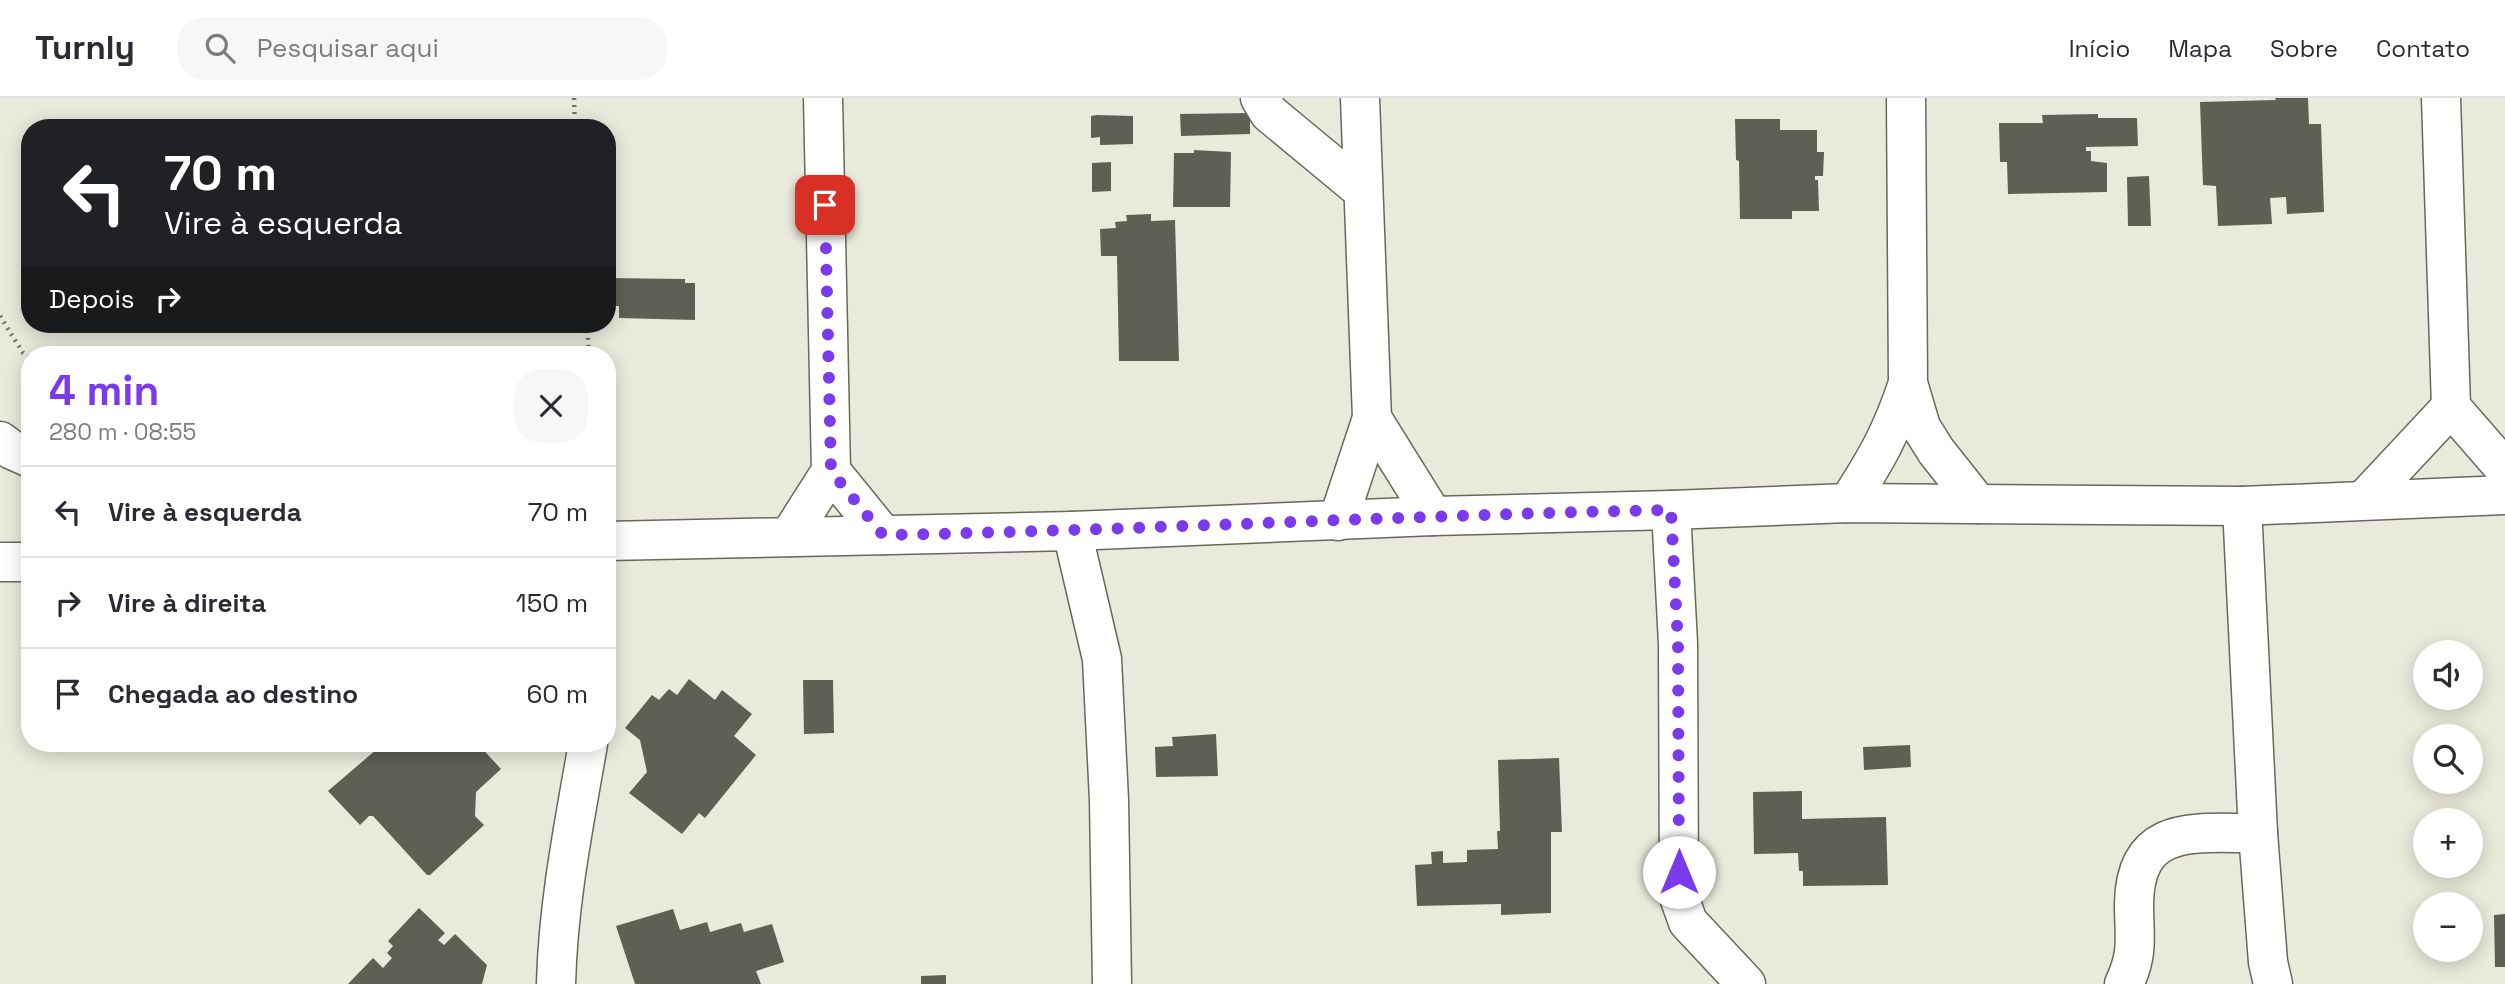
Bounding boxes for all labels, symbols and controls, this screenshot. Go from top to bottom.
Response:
search box [177,17,667,80]
text: Turnly [35,27,135,69]
icon: search [201,29,239,67]
text: Pesquisar aqui [257,31,439,65]
text: Início [2069,33,2130,64]
text: Mapa [2168,33,2232,64]
text: Sobre [2270,33,2338,64]
text: Contato [2376,33,2470,64]
text: 70 m [164,142,277,204]
icon: left [49,147,140,238]
pin [795,175,855,235]
icon: arrive [806,186,844,224]
text: Vire à esquerda [164,203,402,243]
icon: right [149,280,187,318]
text: Depois [49,282,135,316]
text: 4 min [49,364,159,417]
button: close [514,369,588,443]
text: 280 m · 08:55 [49,417,196,447]
icon: left [49,493,87,531]
text: Vire à esquerda [108,495,302,529]
text: 70 m [528,495,588,529]
icon: right [49,584,87,622]
text: Vire à direita [108,586,266,620]
text: 150 m [516,586,588,620]
map controls [2413,640,2483,962]
button: sound [2413,640,2483,710]
icon: arrive [49,675,87,713]
text: Chegada ao destino [108,677,358,711]
text: 60 m [526,677,588,711]
button: search [2413,724,2483,794]
button: + [2413,808,2483,878]
position arrow [1642,835,1716,909]
button: − [2413,892,2483,962]

